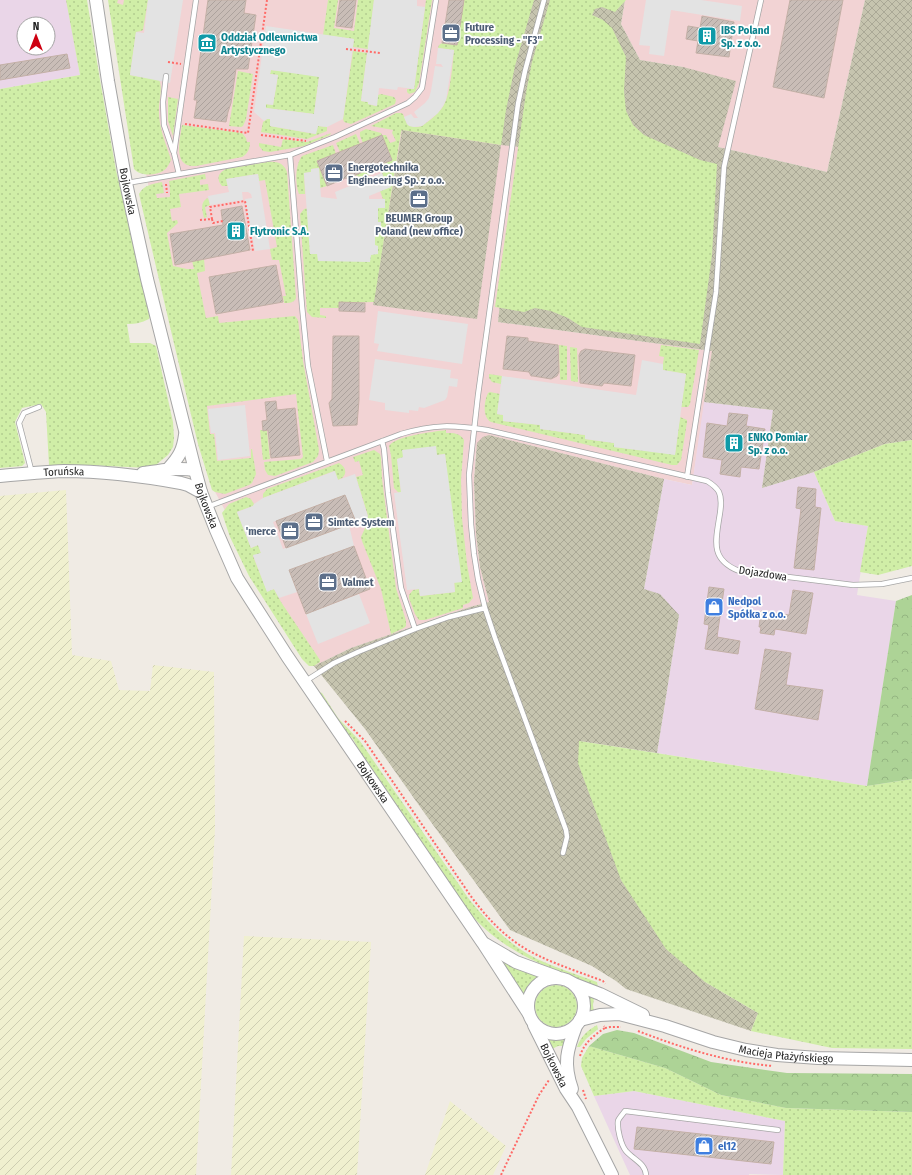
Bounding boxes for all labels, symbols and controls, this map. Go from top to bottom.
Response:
north arrow [16,16,56,56]
text: N [33,20,39,33]
place label: Future Processing - "F3" [465,21,543,47]
office icon: Future Processing - "F3" [440,22,462,44]
place label: IBS Poland Sp. z o.o. [721,24,770,50]
building icon: IBS Poland Sp. z o.o. [696,25,718,47]
place label: Oddział Odlewnictwa Artystycznego [220,31,318,57]
museum icon: Oddział Odlewnictwa Artystycznego [196,32,218,54]
place label: Energotechnika Engineering Sp. z o.o. [348,161,445,187]
office icon: Energotechnika Engineering Sp. z o.o. [323,162,345,184]
street label: Bojkowska [116,167,139,216]
office icon: BEUMER Group Poland (new office) [408,188,430,210]
place label: BEUMER Group Poland (new office) [375,212,463,238]
building icon: Flytronic S.A. [225,220,247,242]
place label: Flytronic S.A. [250,225,309,238]
place label: ENKO Pomiar Sp. z o.o. [748,431,808,457]
building icon: ENKO Pomiar Sp. z o.o. [723,432,745,454]
street label: Toruńska [43,465,84,479]
street label: Bojkowska [192,481,221,530]
office icon: Simtec System [303,511,325,533]
place label: Simtec System [328,516,394,529]
office icon: 'merce [279,520,301,542]
place label: 'merce [246,525,276,538]
street label: Dojazdowa [738,563,788,584]
office icon: Valmet [317,571,339,593]
place label: Valmet [341,576,374,589]
place label: Nedpol Spółka z o.o. [728,595,786,621]
shop icon: Nedpol Spółka z o.o. [703,596,725,618]
street label: Bojkowska [354,759,391,806]
street label: Bojkowska [537,1041,570,1090]
street label: Macieja Płażyńskiego [737,1042,834,1065]
shop icon: el12 [693,1135,715,1157]
place label: el12 [718,1140,736,1153]

